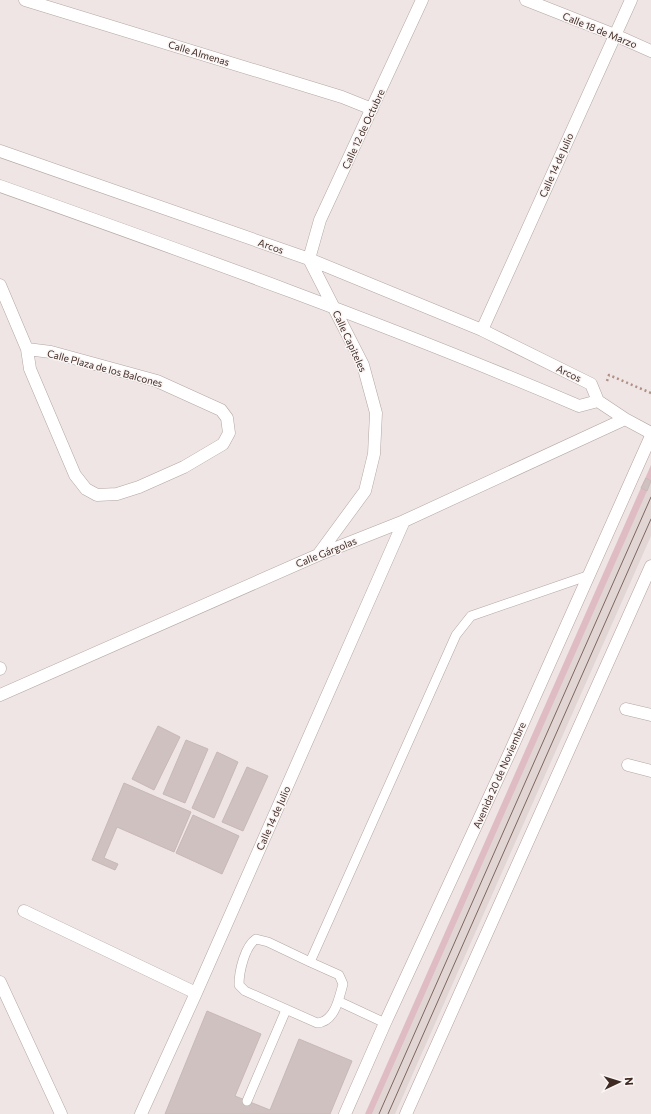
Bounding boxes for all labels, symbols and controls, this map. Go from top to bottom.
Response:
street label: Calle 18 de Marzo [561,10,639,50]
street label: Calle Almenas [167,38,231,68]
street label: Calle 12 de Octubre [339,87,387,171]
street label: Calle 14 de Julio [536,131,576,199]
street label: Arcos [257,236,286,256]
street label: Calle Capiteles [330,308,370,374]
street label: Calle Plaza de los Balcones [46,347,164,389]
street label: Arcos [555,362,584,384]
street label: Calle Gárgolas [294,534,359,570]
street label: Avenida 20 de Noviembre [470,720,528,830]
street label: Calle 14 de Julio [253,784,293,852]
north arrow [599,1062,639,1102]
text: N [623,1077,636,1086]

